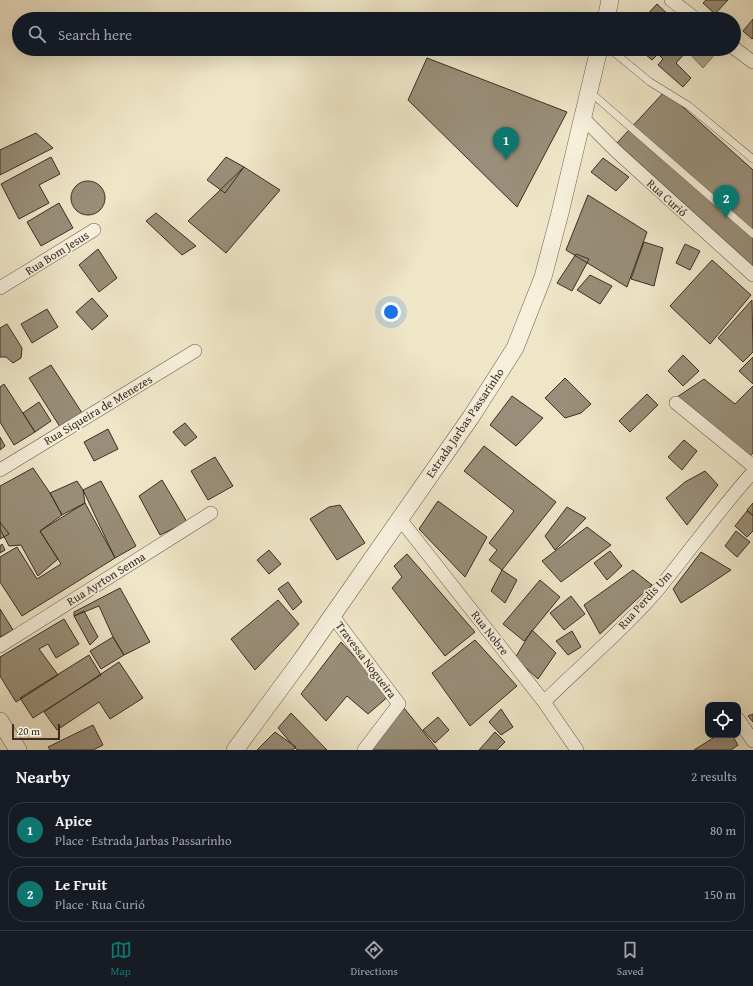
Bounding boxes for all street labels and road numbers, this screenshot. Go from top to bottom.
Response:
street label: Rua Curió [643,175,691,220]
street label: Rua Bom Jesus [21,226,92,279]
street label: Estrada Jarbas Passarinho [421,364,508,481]
street label: Rua Siqueira de Menezes [40,370,155,449]
street label: Rua Ayrton Senna [63,547,149,610]
street label: Rua Perdis Um [614,567,676,633]
street label: Rua Nobre [468,607,513,659]
street label: Travessa Nogueira [332,618,401,702]

